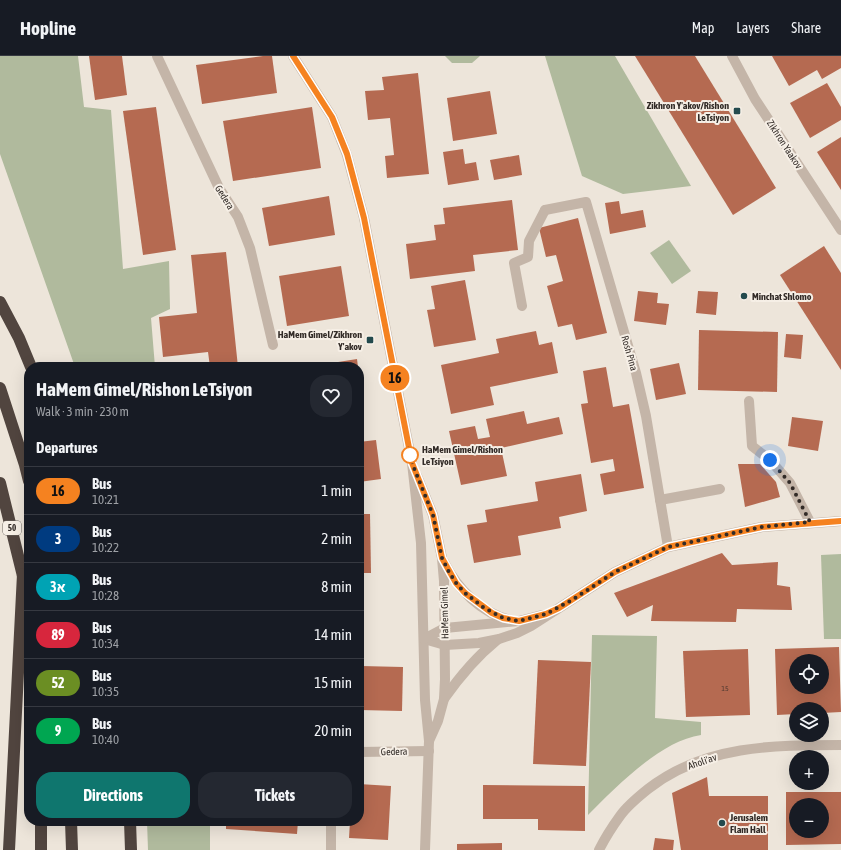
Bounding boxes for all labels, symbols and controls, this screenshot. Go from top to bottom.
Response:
text: Hopline [20,17,76,39]
text: Map [692,20,714,36]
text: Layers [736,20,769,36]
text: Share [791,20,821,36]
place label: Zikhron Y'akov/Rishon LeTsiyon [647,100,729,123]
marker: Zikhron Y'akov/Rishon LeTsiyon [732,106,742,116]
street label: Zikhron Yaakov [765,118,804,171]
street label: Gedera [213,183,236,212]
marker: Minchat Shlomo [739,291,749,301]
place label: Minchat Shlomo [752,291,812,302]
place label: HaMem Gimel/Zikhron Y'akov [278,329,363,352]
street label: Rosh Pina [619,334,640,372]
marker: HaMem Gimel/Zikhron Y'akov [365,335,375,345]
line badge: 16 [377,365,413,391]
text: 16 [388,370,402,386]
button: heart [310,375,352,417]
text: HaMem Gimel/Rishon LeTsiyon [36,378,252,400]
text: Walk · 3 min · 230 m [36,404,129,419]
text: Departures [36,439,98,456]
place label: HaMem Gimel/Rishon LeTsiyon [422,444,503,467]
marker: HaMem Gimel/Rishon LeTsiyon [401,446,419,464]
your location [760,450,780,470]
text: Bus [92,475,112,492]
text: 1 min [321,482,352,499]
text: 16 [51,483,65,499]
text: 10:21 [92,492,119,507]
road number: 50 [3,521,21,535]
text: Bus [92,523,112,540]
text: 2 min [321,530,352,547]
text: 3 [55,531,61,547]
text: 10:22 [92,540,119,555]
text: Bus [92,571,112,588]
text: 8 min [321,578,352,595]
text: 3א [50,579,66,595]
street label: HaMem Gimel [439,586,450,639]
text: 10:28 [92,588,119,603]
text: Bus [92,619,112,636]
text: 14 min [314,626,352,643]
text: 89 [51,627,65,643]
text: 10:34 [92,636,119,651]
map controls [789,654,829,838]
button: locate [789,654,829,694]
text: Bus [92,667,112,684]
text: 15 min [314,674,352,691]
text: 52 [51,675,65,691]
text: 10:35 [92,684,119,699]
house number: 15 [721,684,729,693]
button: layers [789,702,829,742]
text: Bus [92,715,112,732]
text: 20 min [314,722,352,739]
text: 9 [55,723,61,739]
text: 10:40 [92,732,119,747]
street label: Gedera [381,746,408,757]
button: + [789,750,829,790]
street label: Aholi'av [686,751,718,772]
button: Directions [36,772,190,818]
button: Tickets [198,772,352,818]
button: − [789,798,829,838]
place label: Jerusalem Flam Hall [729,812,768,835]
marker: Jerusalem Flam Hall [717,818,727,828]

